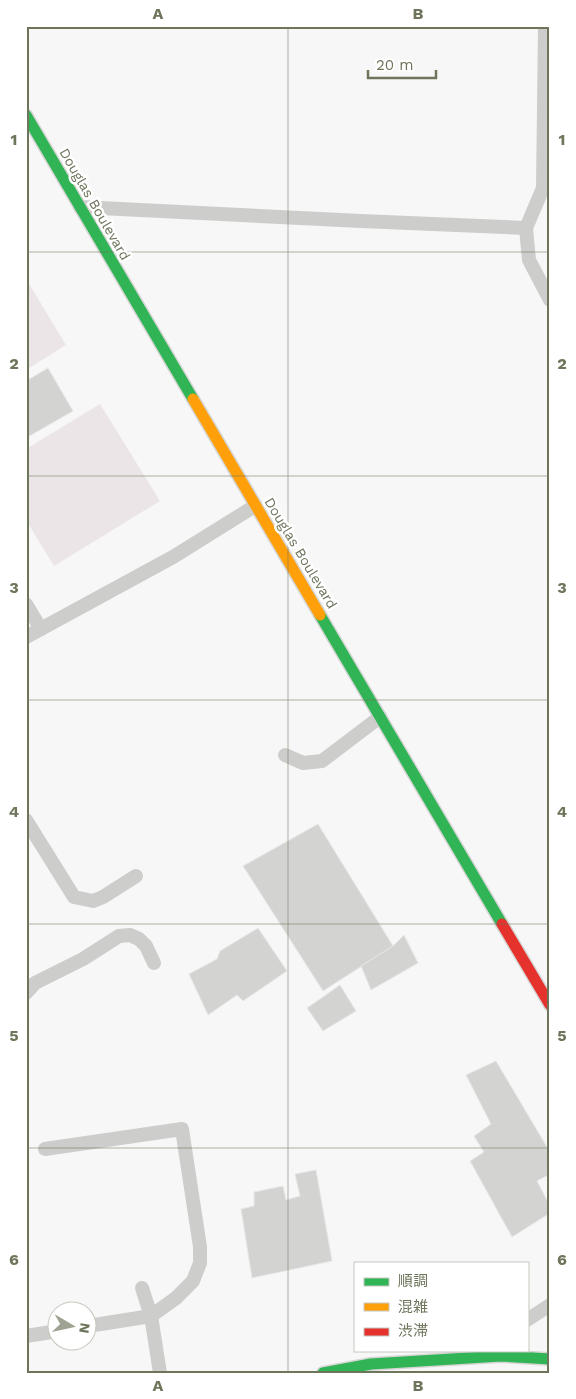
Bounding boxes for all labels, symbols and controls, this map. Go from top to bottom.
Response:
text: A [153,4,164,23]
text: B [413,4,424,23]
scale bar [368,48,436,80]
text: 20 m [376,56,414,74]
text: 1 [11,130,17,149]
text: 1 [559,130,565,149]
street label: Douglas Boulevard [56,145,134,263]
text: 2 [9,354,19,373]
text: 2 [557,354,567,373]
street label: Douglas Boulevard [262,495,340,611]
text: 3 [9,578,19,597]
text: 3 [557,578,567,597]
text: 4 [9,802,19,821]
text: 4 [557,802,567,821]
text: 5 [9,1026,19,1045]
text: 5 [557,1026,567,1045]
text: 6 [9,1250,19,1269]
text: 6 [557,1250,567,1269]
legend [354,1262,528,1352]
text: 順調 [398,1272,428,1290]
text: 混雑 [398,1298,428,1316]
north arrow [48,1302,98,1352]
text: N [76,1322,94,1334]
text: 渋滞 [398,1322,428,1340]
text: A [153,1376,164,1395]
text: B [413,1376,424,1395]

